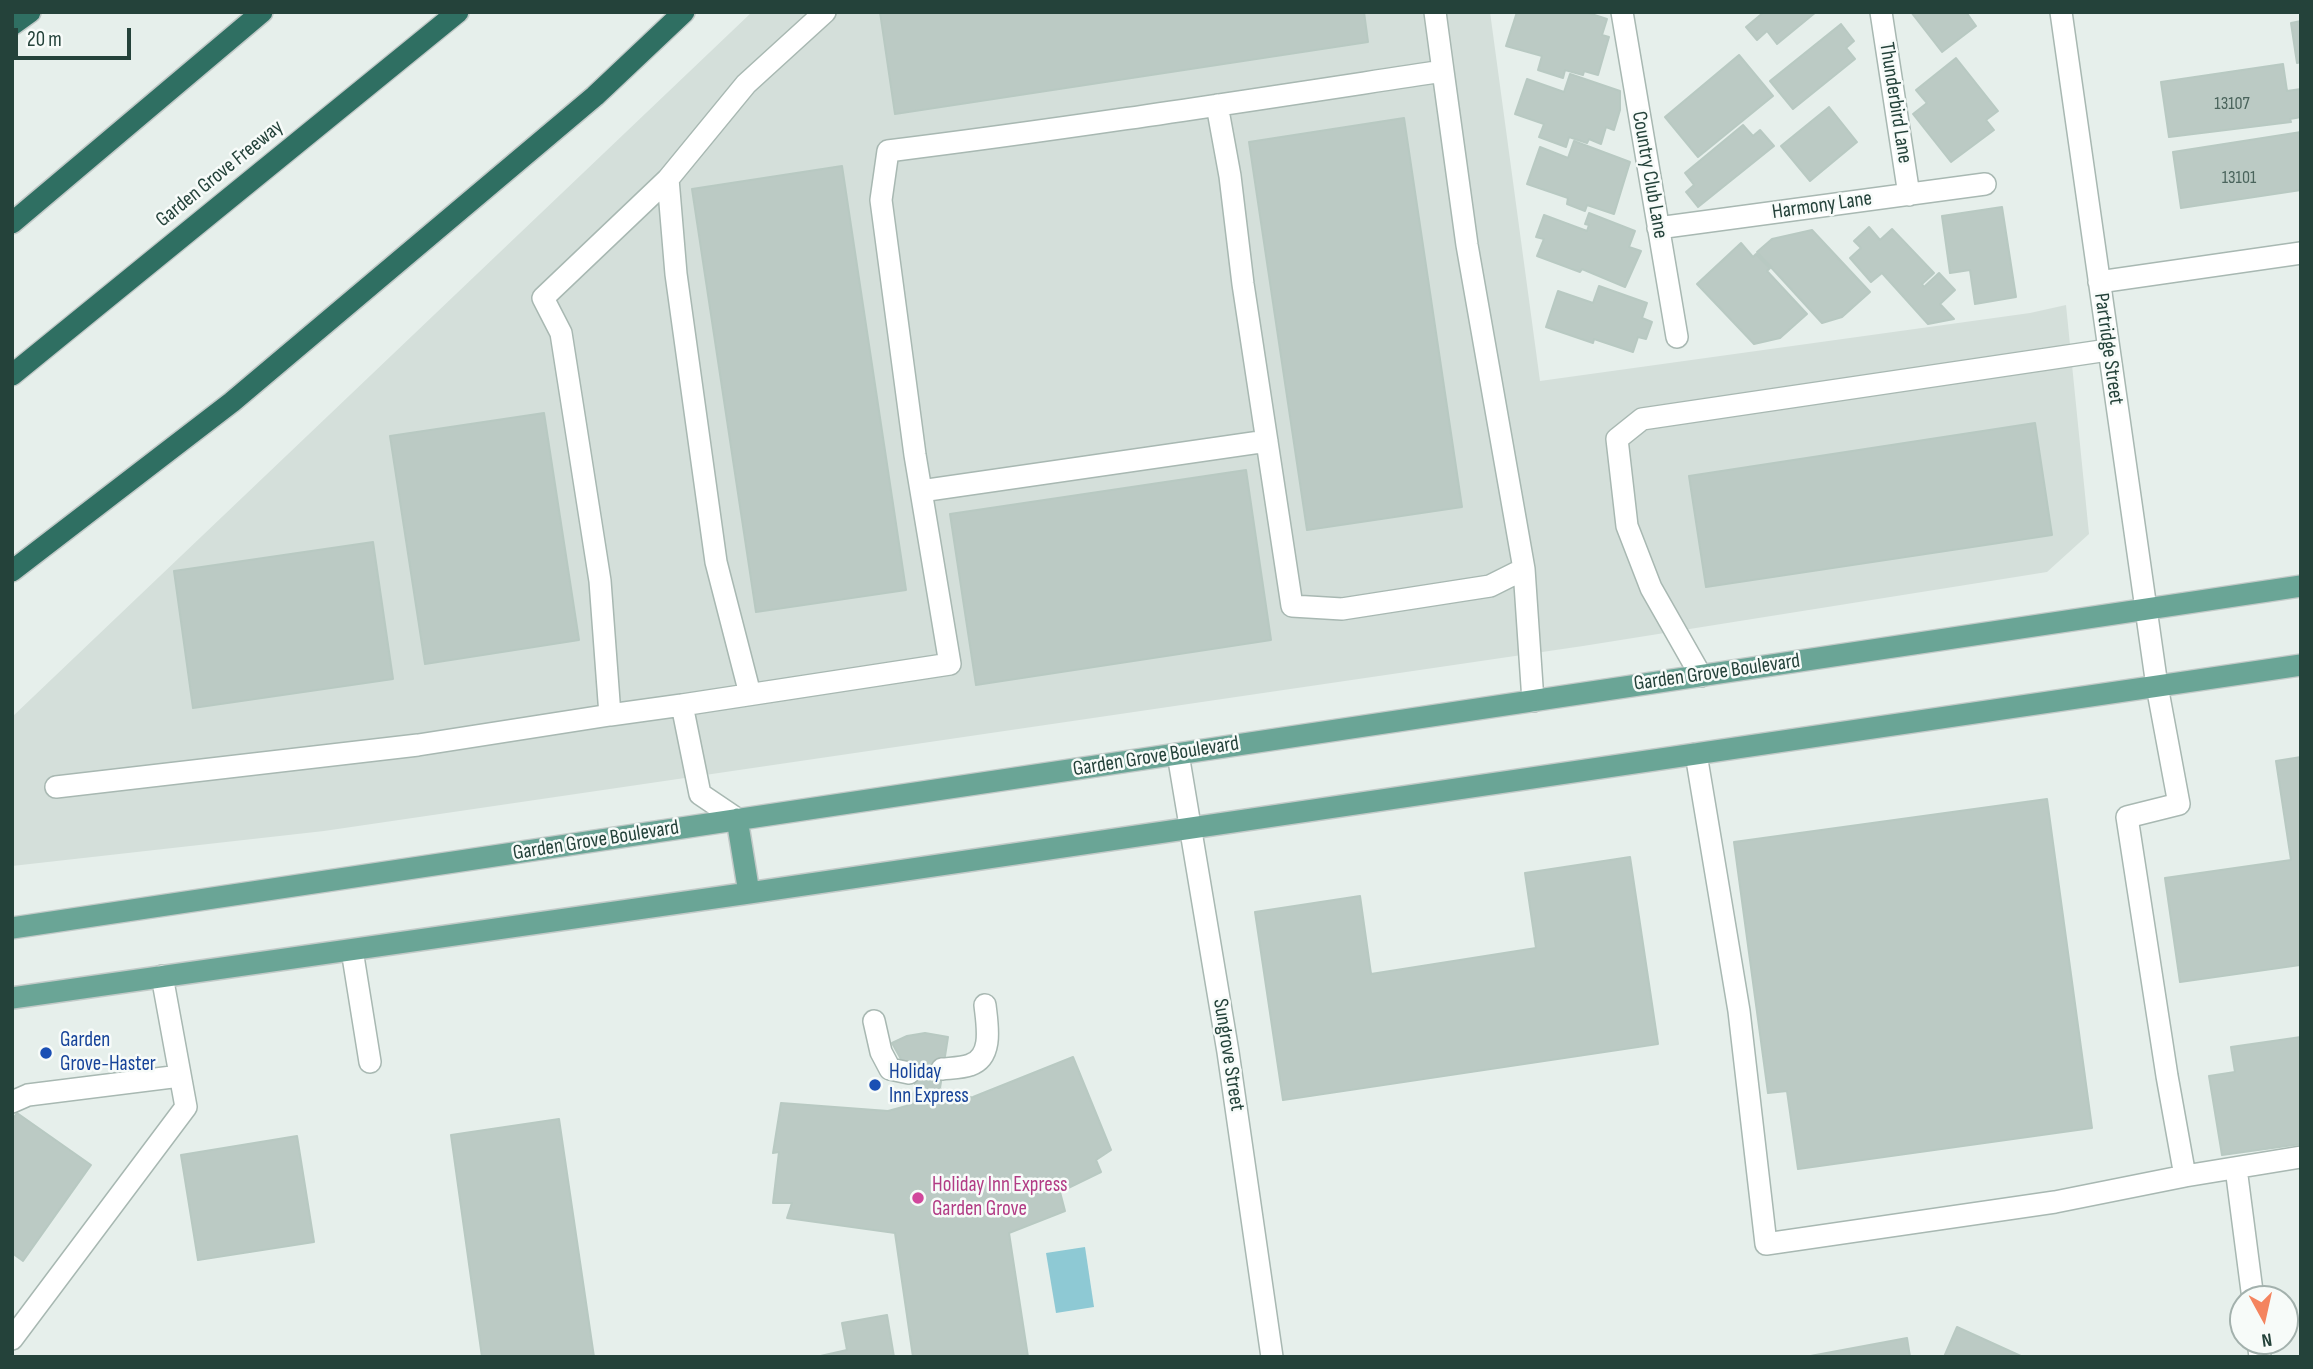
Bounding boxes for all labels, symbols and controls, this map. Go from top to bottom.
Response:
scale bar [18,14,135,58]
text: 20 m [27,27,62,52]
street label: Thunderbird Lane [1873,41,1917,165]
house number: 13107 [2214,93,2250,115]
street label: Country Club Lane [1625,109,1673,241]
street label: Garden Grove Freeway [151,115,289,233]
house number: 13101 [2222,167,2256,189]
street label: Harmony Lane [1770,187,1874,225]
street label: Partridge Street [2088,292,2128,406]
street label: Garden Grove Boulevard [1632,649,1802,697]
street label: Garden Grove Boulevard [1071,731,1241,783]
street label: Garden Grove Boulevard [511,815,681,867]
street label: Sungrove Street [1207,997,1249,1113]
place label: Garden Grove-Haster [60,1028,156,1078]
marker: Garden Grove-Haster [38,1045,54,1061]
place label: Holiday Inn Express [889,1060,969,1110]
marker: Holiday Inn Express [867,1077,883,1093]
place label: Holiday Inn Express Garden Grove [932,1173,1068,1223]
marker: Holiday Inn Express Garden Grove [910,1190,926,1206]
north arrow [2229,1285,2299,1355]
text: N [2260,1327,2273,1351]

